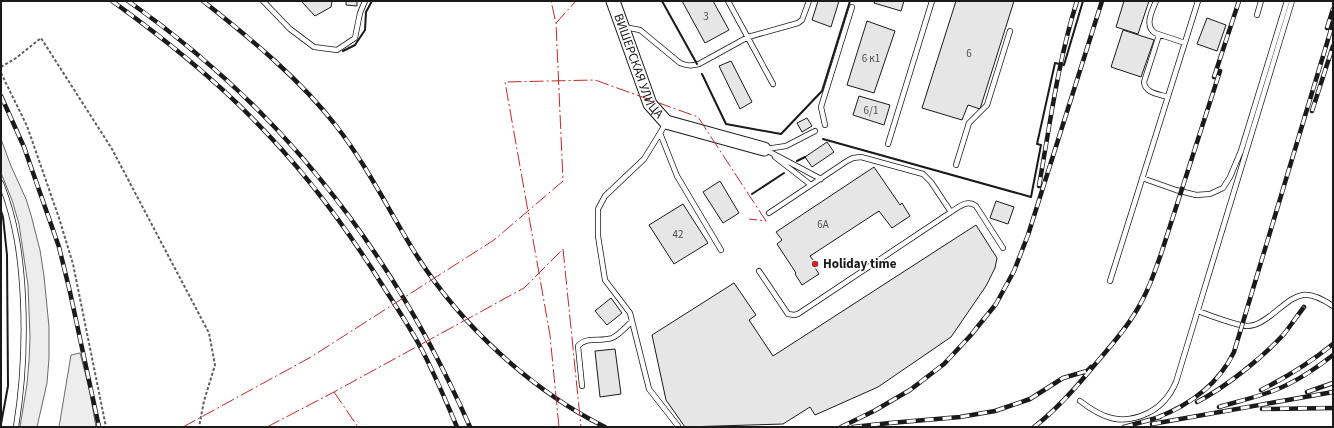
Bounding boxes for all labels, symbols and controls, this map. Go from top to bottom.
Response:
house number: 3 [703,9,709,24]
street label: ВИШЕРСКАЯ УЛИЦА [609,11,668,123]
house number: 6 [966,46,972,61]
house number: 6 к1 [862,51,880,66]
house number: 6/1 [864,103,878,118]
house number: 6А [817,217,829,232]
house number: 42 [673,227,683,242]
place label: Holiday time [823,255,897,273]
marker: Holiday time [810,259,820,269]

